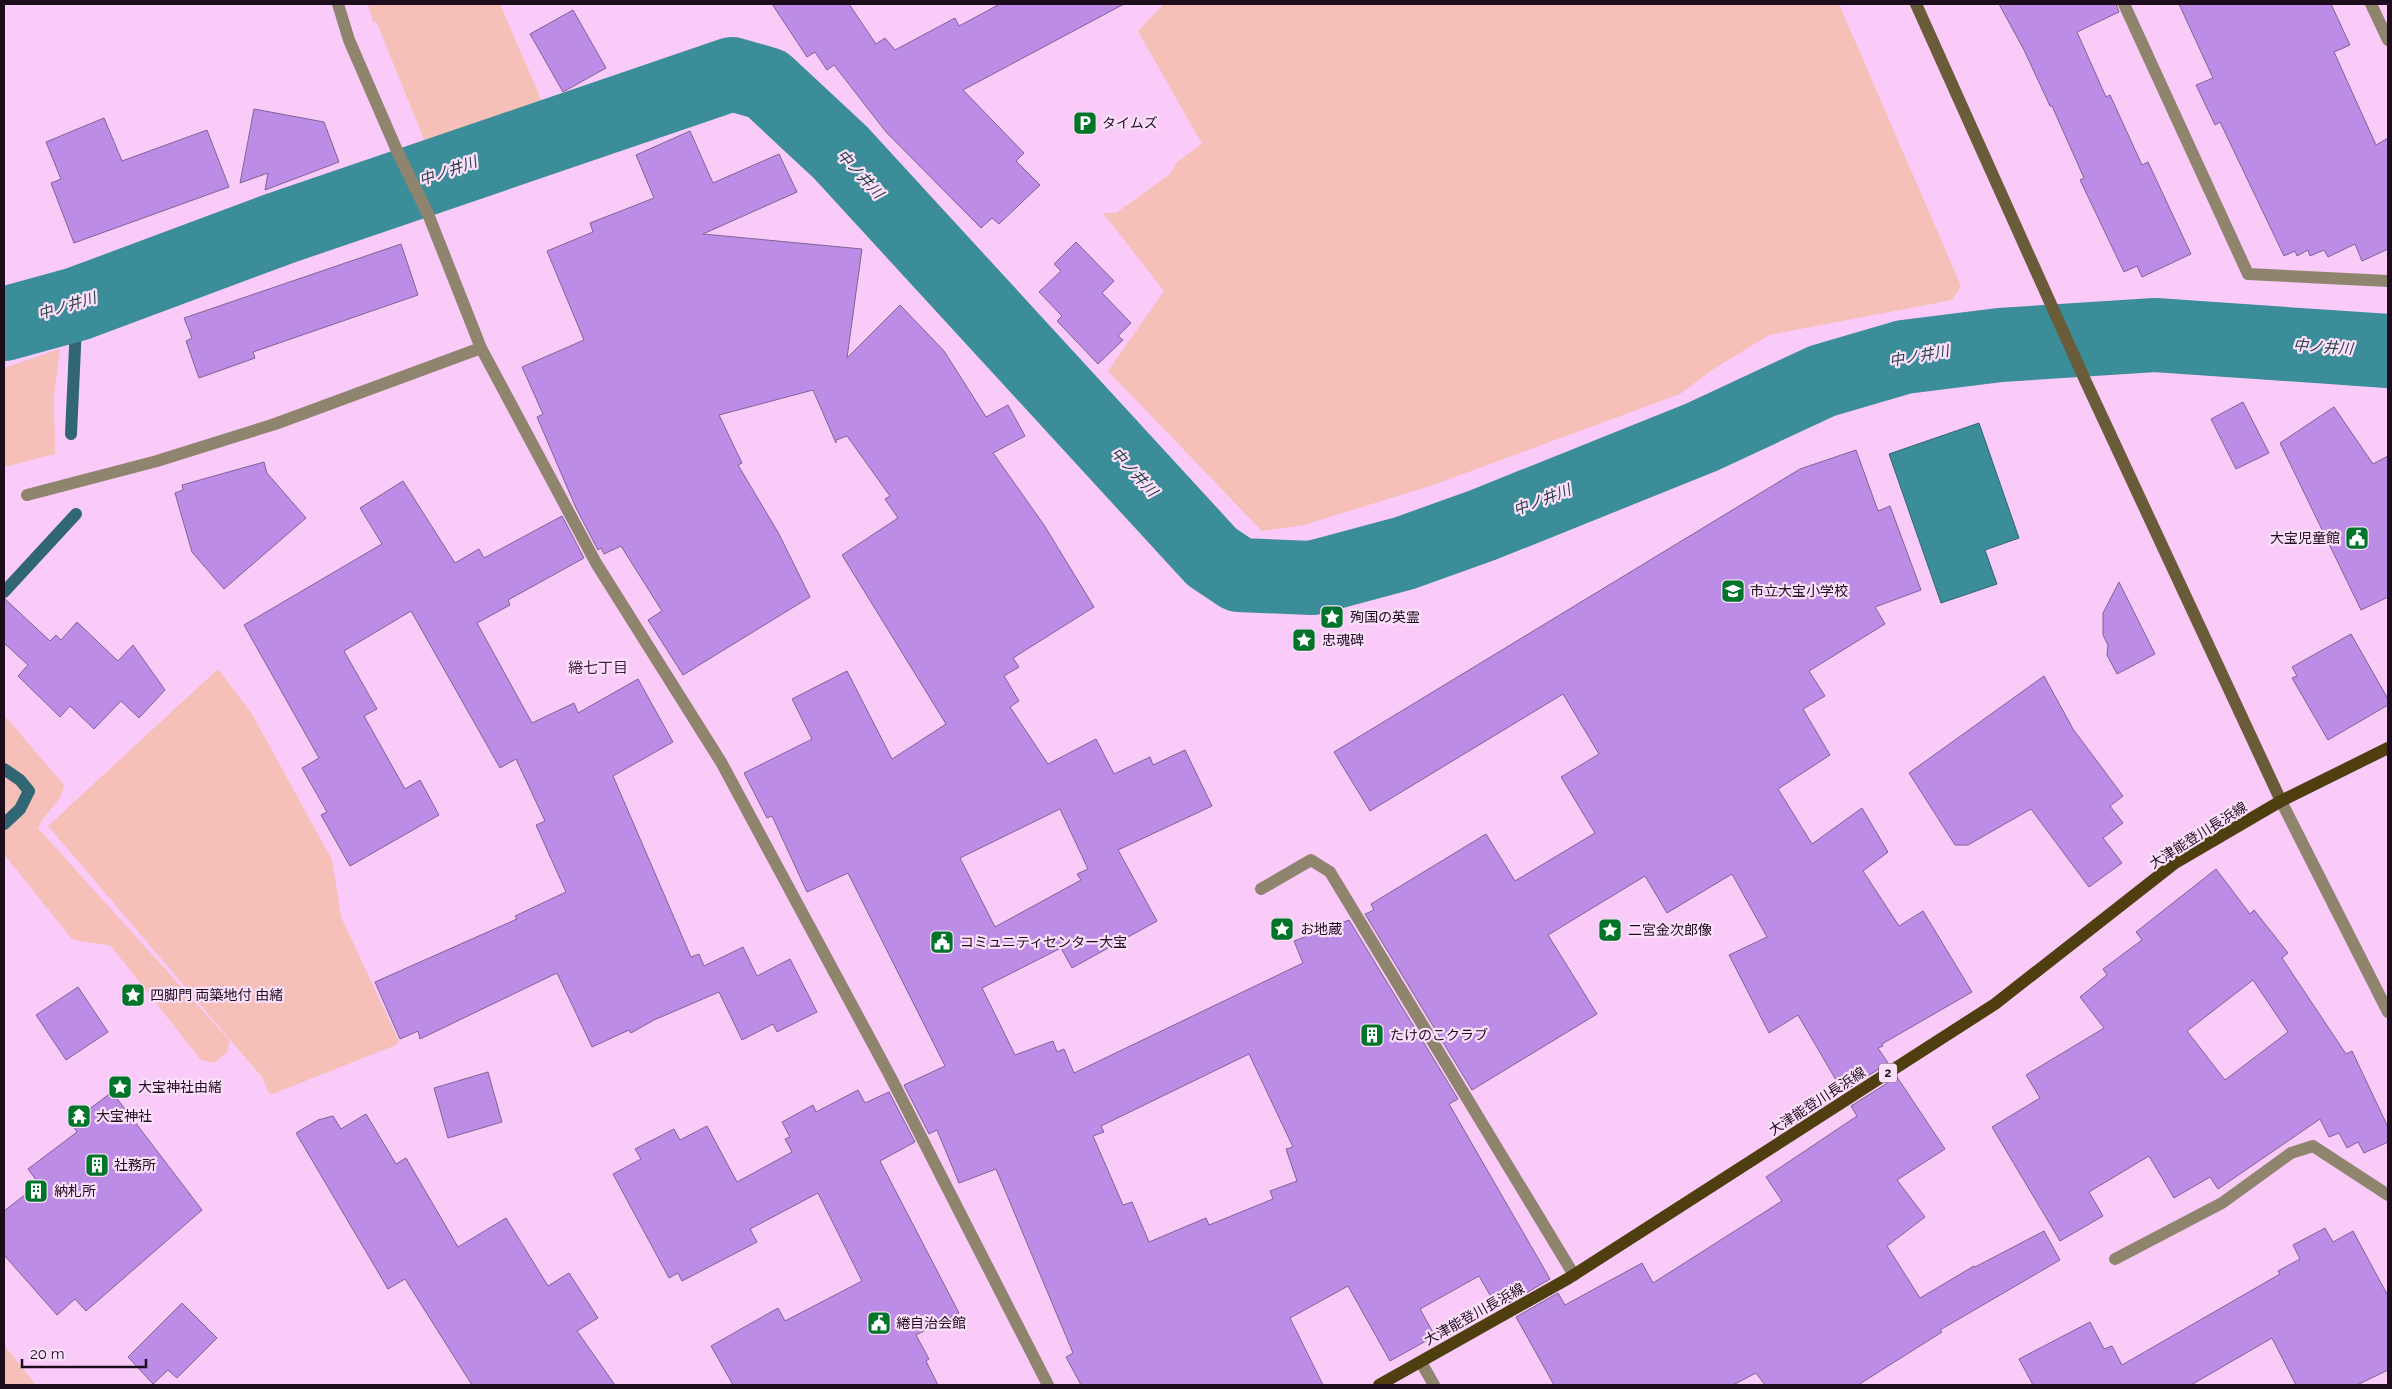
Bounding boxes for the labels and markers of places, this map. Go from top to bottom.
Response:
parking icon: タイムズ [1072,110,1098,136]
place label: タイムズ [1102,115,1158,131]
public building icon: 大宝児童館 [2344,525,2370,551]
place label: 大宝児童館 [2270,530,2340,546]
school or university icon: 市立大宝小学校 [1720,578,1746,604]
place label: 市立大宝小学校 [1750,583,1848,599]
place icon: 殉国の英霊 [1319,604,1345,630]
place label: 殉国の英霊 [1350,609,1420,625]
place icon: 忠魂碑 [1291,627,1317,653]
place label: 忠魂碑 [1322,632,1364,648]
place icon: お地蔵 [1269,916,1295,942]
place icon: 二宮金次郎像 [1597,917,1623,943]
place label: お地蔵 [1300,921,1342,937]
place label: 二宮金次郎像 [1628,922,1712,938]
public building icon: コミュニティセンター大宝 [929,929,955,955]
place label: コミュニティセンター大宝 [960,934,1127,950]
place icon: 四脚門 両築地付 由緒 [120,982,146,1008]
place label: 四脚門 両築地付 由緒 [150,987,283,1003]
building icon: たけのこクラブ [1359,1022,1385,1048]
place label: たけのこクラブ [1390,1027,1488,1043]
place icon: 大宝神社由緒 [107,1074,133,1100]
place label: 大宝神社由緒 [138,1079,222,1095]
temple icon: 大宝神社 [66,1103,92,1129]
place label: 大宝神社 [96,1108,152,1124]
building icon: 社務所 [84,1152,110,1178]
place label: 社務所 [114,1157,156,1173]
building icon: 納札所 [23,1178,49,1204]
place label: 納札所 [54,1183,96,1199]
public building icon: 綣自治会館 [866,1310,892,1336]
place label: 綣自治会館 [896,1315,966,1331]

